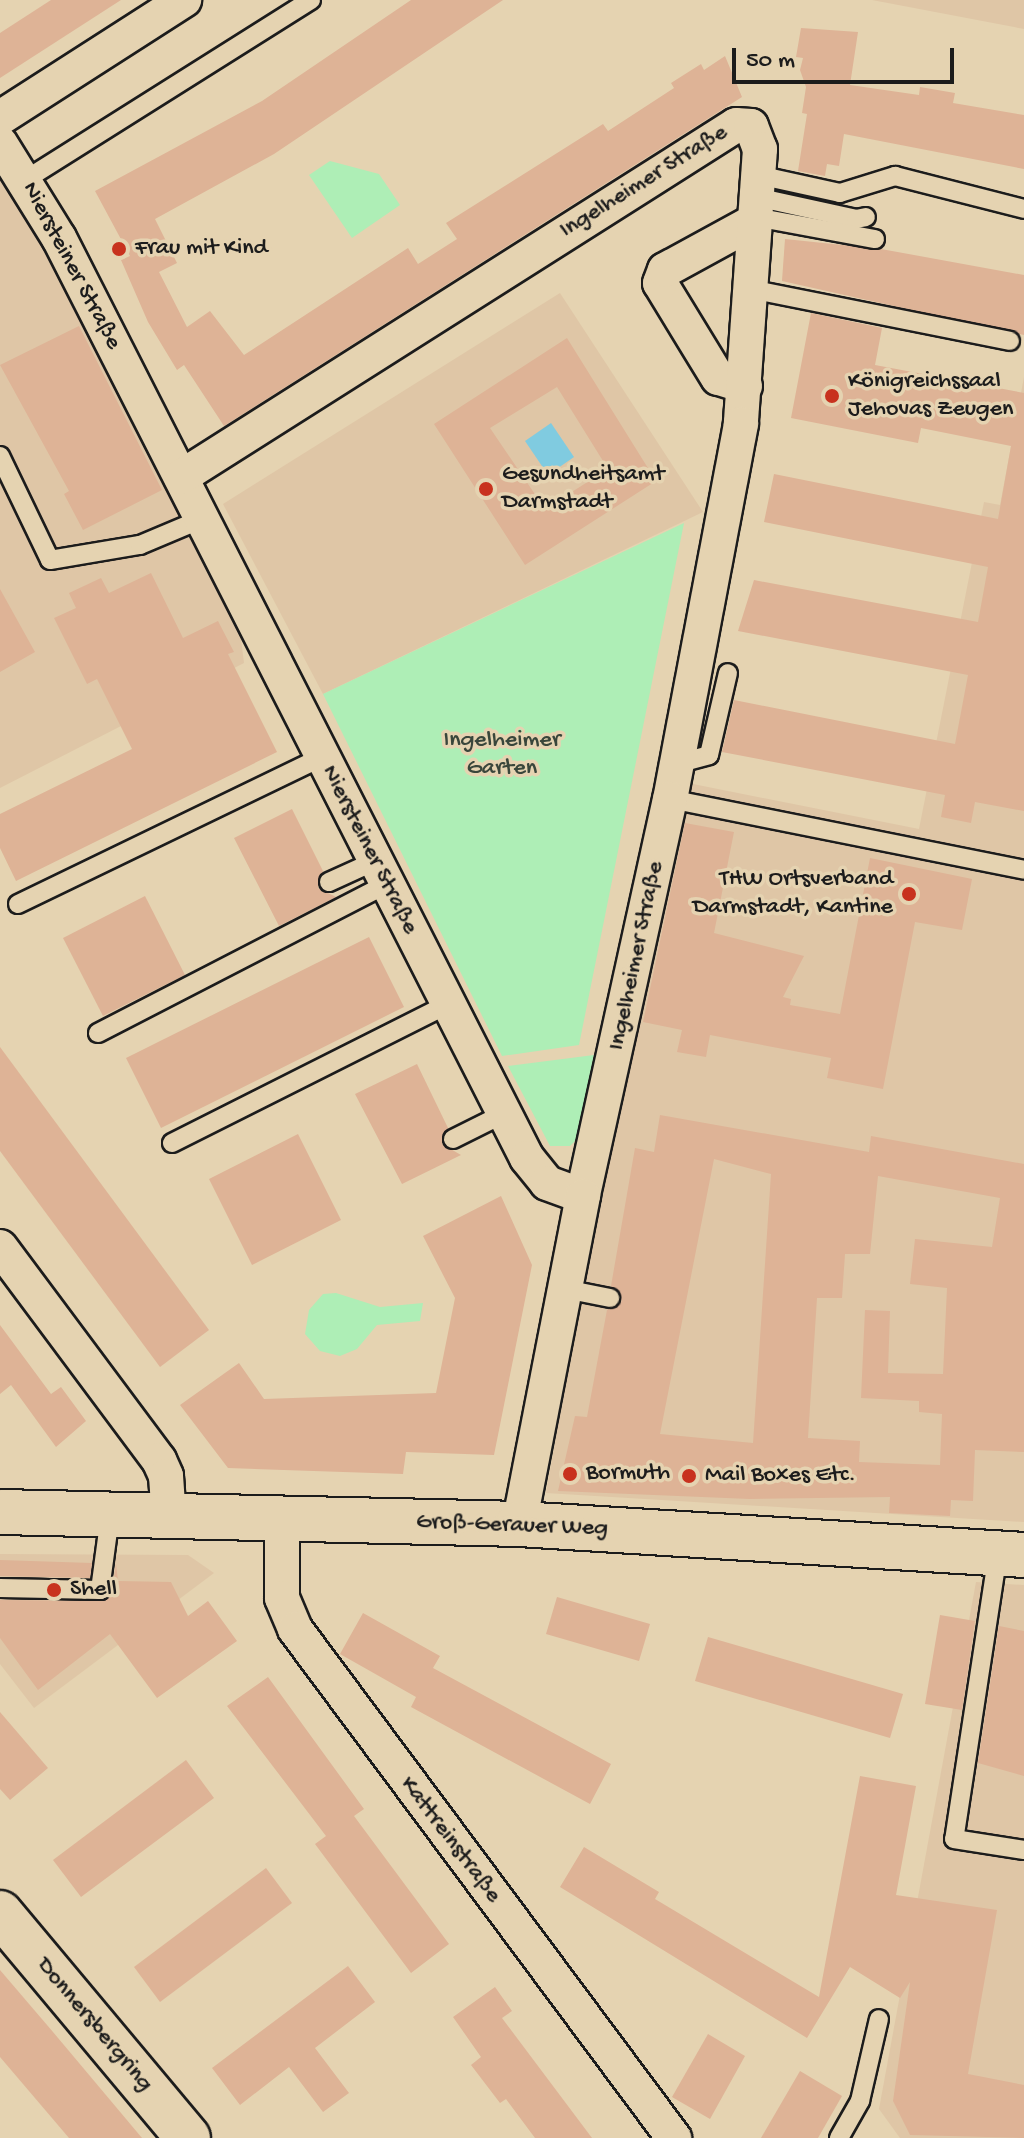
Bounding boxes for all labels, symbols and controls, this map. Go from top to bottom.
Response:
scale bar [736,32,958,82]
text: 50 m [746,47,795,76]
street label: Ingelheimer Straße [555,119,733,245]
street label: Niersteiner Straße [15,177,127,355]
place label: Frau mit Kind [135,235,268,263]
marker: Frau mit Kind [110,240,128,258]
place label: Königreichssaal Jehovas Zeugen [848,368,1013,424]
marker: Königreichssaal Jehovas Zeugen [823,387,841,405]
place label: Gesundheitsamt Darmstadt [502,461,664,517]
marker: Gesundheitsamt Darmstadt [477,480,495,498]
park label: Ingelheimer Garten [444,727,560,783]
street label: Niersteiner Straße [314,761,424,939]
street label: Ingelheimer Straße [603,859,671,1053]
place label: THW Ortsverband Darmstadt, Kantine [693,866,893,922]
marker: THW Ortsverband Darmstadt, Kantine [900,885,918,903]
place label: Bormuth [586,1460,670,1488]
place label: Mail Boxes Etc. [705,1462,856,1490]
marker: Bormuth [561,1465,579,1483]
marker: Mail Boxes Etc. [680,1467,698,1485]
street label: Groß-Gerauer Weg [416,1508,608,1544]
place label: Shell [70,1576,117,1604]
marker: Shell [45,1581,63,1599]
street label: Kattreinstraße [393,1771,507,1909]
street label: Donnersbergring [29,1952,159,2098]

